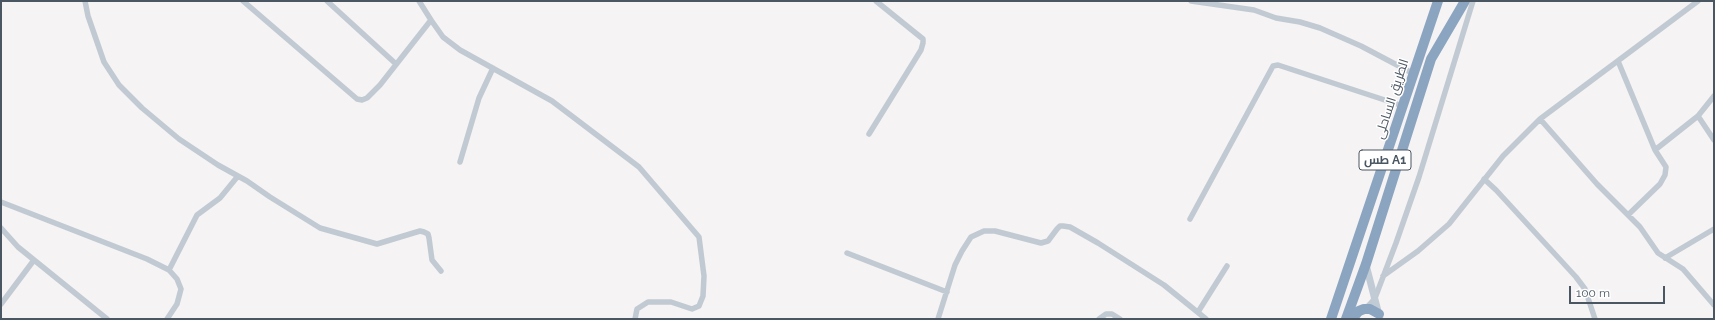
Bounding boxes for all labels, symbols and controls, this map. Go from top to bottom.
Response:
street label: الطريق الساحلى [1372,57,1412,141]
road number: طس A1 [1359,150,1411,170]
scale bar [1571,278,1667,304]
text: 100 m [1576,286,1610,300]

